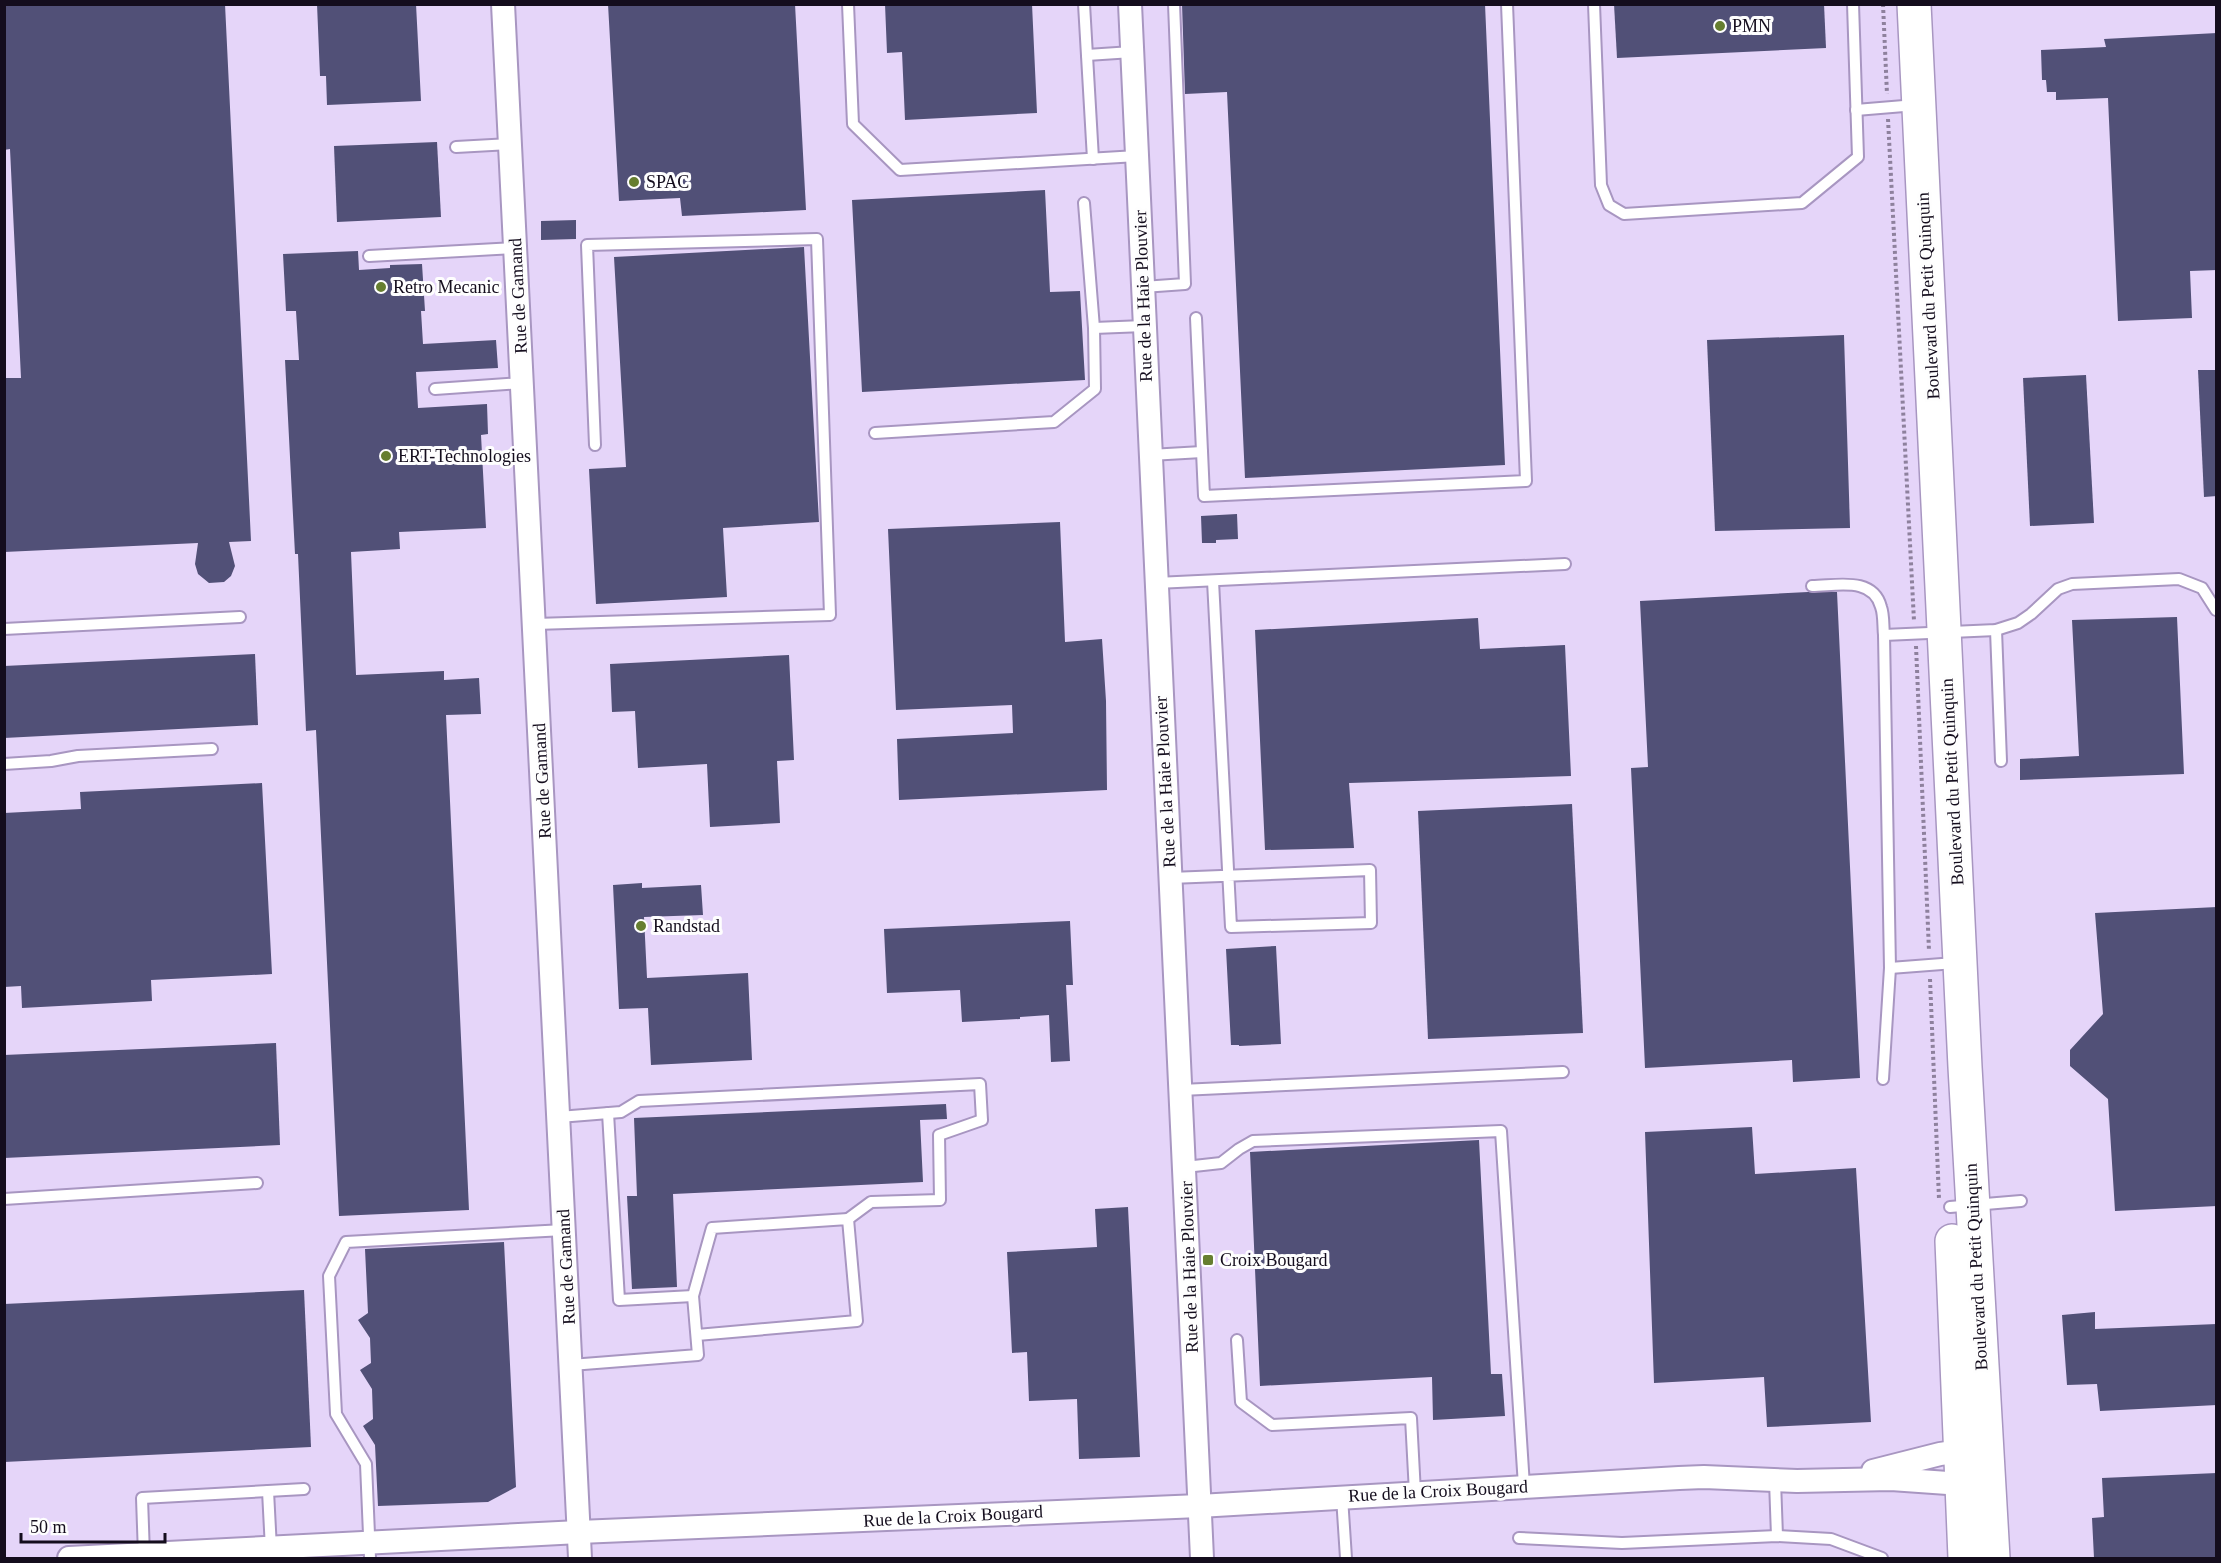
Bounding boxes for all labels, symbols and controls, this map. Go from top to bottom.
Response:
place label: PMN [1732,16,1771,36]
marker: PMN [1713,19,1727,33]
place label: SPAC [646,172,689,192]
marker: SPAC [627,175,641,189]
street label: Boulevard du Petit Quinquin [1913,192,1943,400]
street label: Rue de la Haie Plouvier [1130,210,1156,382]
street label: Rue de Gamand [505,238,531,354]
place label: Retro Mecanic [393,277,499,297]
marker: Retro Mecanic [374,280,388,294]
place label: ERT-Technologies [398,446,531,466]
marker: ERT-Technologies [379,449,393,463]
street label: Boulevard du Petit Quinquin [1937,678,1967,886]
street label: Rue de la Haie Plouvier [1151,696,1179,868]
street label: Rue de Gamand [529,723,555,839]
place label: Randstad [653,916,720,936]
marker: Randstad [634,919,648,933]
street label: Boulevard du Petit Quinquin [1961,1163,1991,1371]
street label: Rue de la Haie Plouvier [1176,1181,1202,1353]
street label: Rue de Gamand [553,1209,579,1325]
place label: Croix Bougard [1220,1250,1328,1270]
marker: Croix Bougard [1201,1253,1215,1267]
street label: Rue de la Croix Bougard [1348,1476,1528,1506]
street label: Rue de la Croix Bougard [863,1501,1043,1531]
scale bar [21,1506,165,1544]
text: 50 m [30,1517,67,1537]

